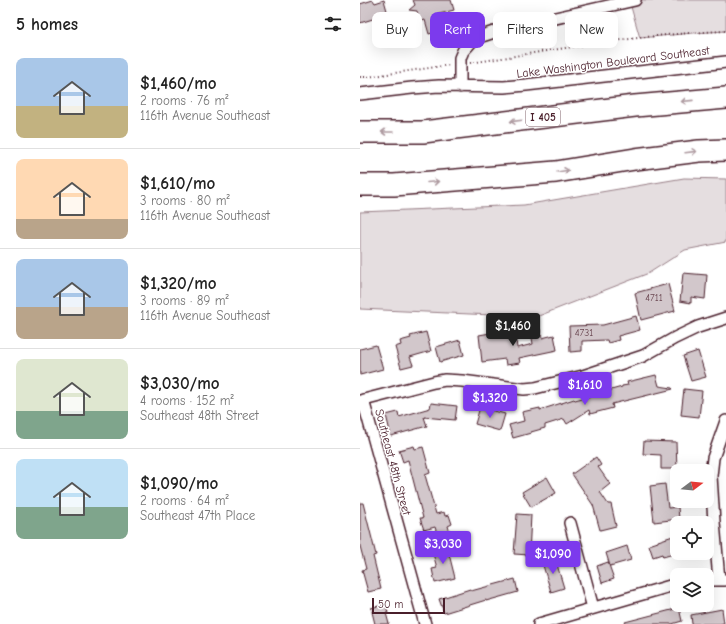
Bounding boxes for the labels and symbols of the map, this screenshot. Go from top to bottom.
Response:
street label: Lake Washington Boulevard Southeast [516,43,711,81]
one-way arrow [681,97,694,104]
road number: I 405 [526,108,560,126]
one-way arrow [510,117,523,125]
one-way arrow [381,128,394,136]
one-way arrow [684,149,697,156]
one-way arrow [556,167,569,175]
one-way arrow [426,178,439,186]
house number: 4711 [645,292,663,304]
pin: $1,460 [480,313,546,347]
house number: 4731 [575,327,593,339]
pin: $1,610 [552,372,618,406]
pin: $1,320 [457,385,523,419]
street label: Southeast 48th Street [372,407,414,517]
north arrow [670,464,714,508]
pin: $3,030 [410,531,476,565]
pin: $1,090 [520,541,586,575]
scale bar [372,596,445,615]

